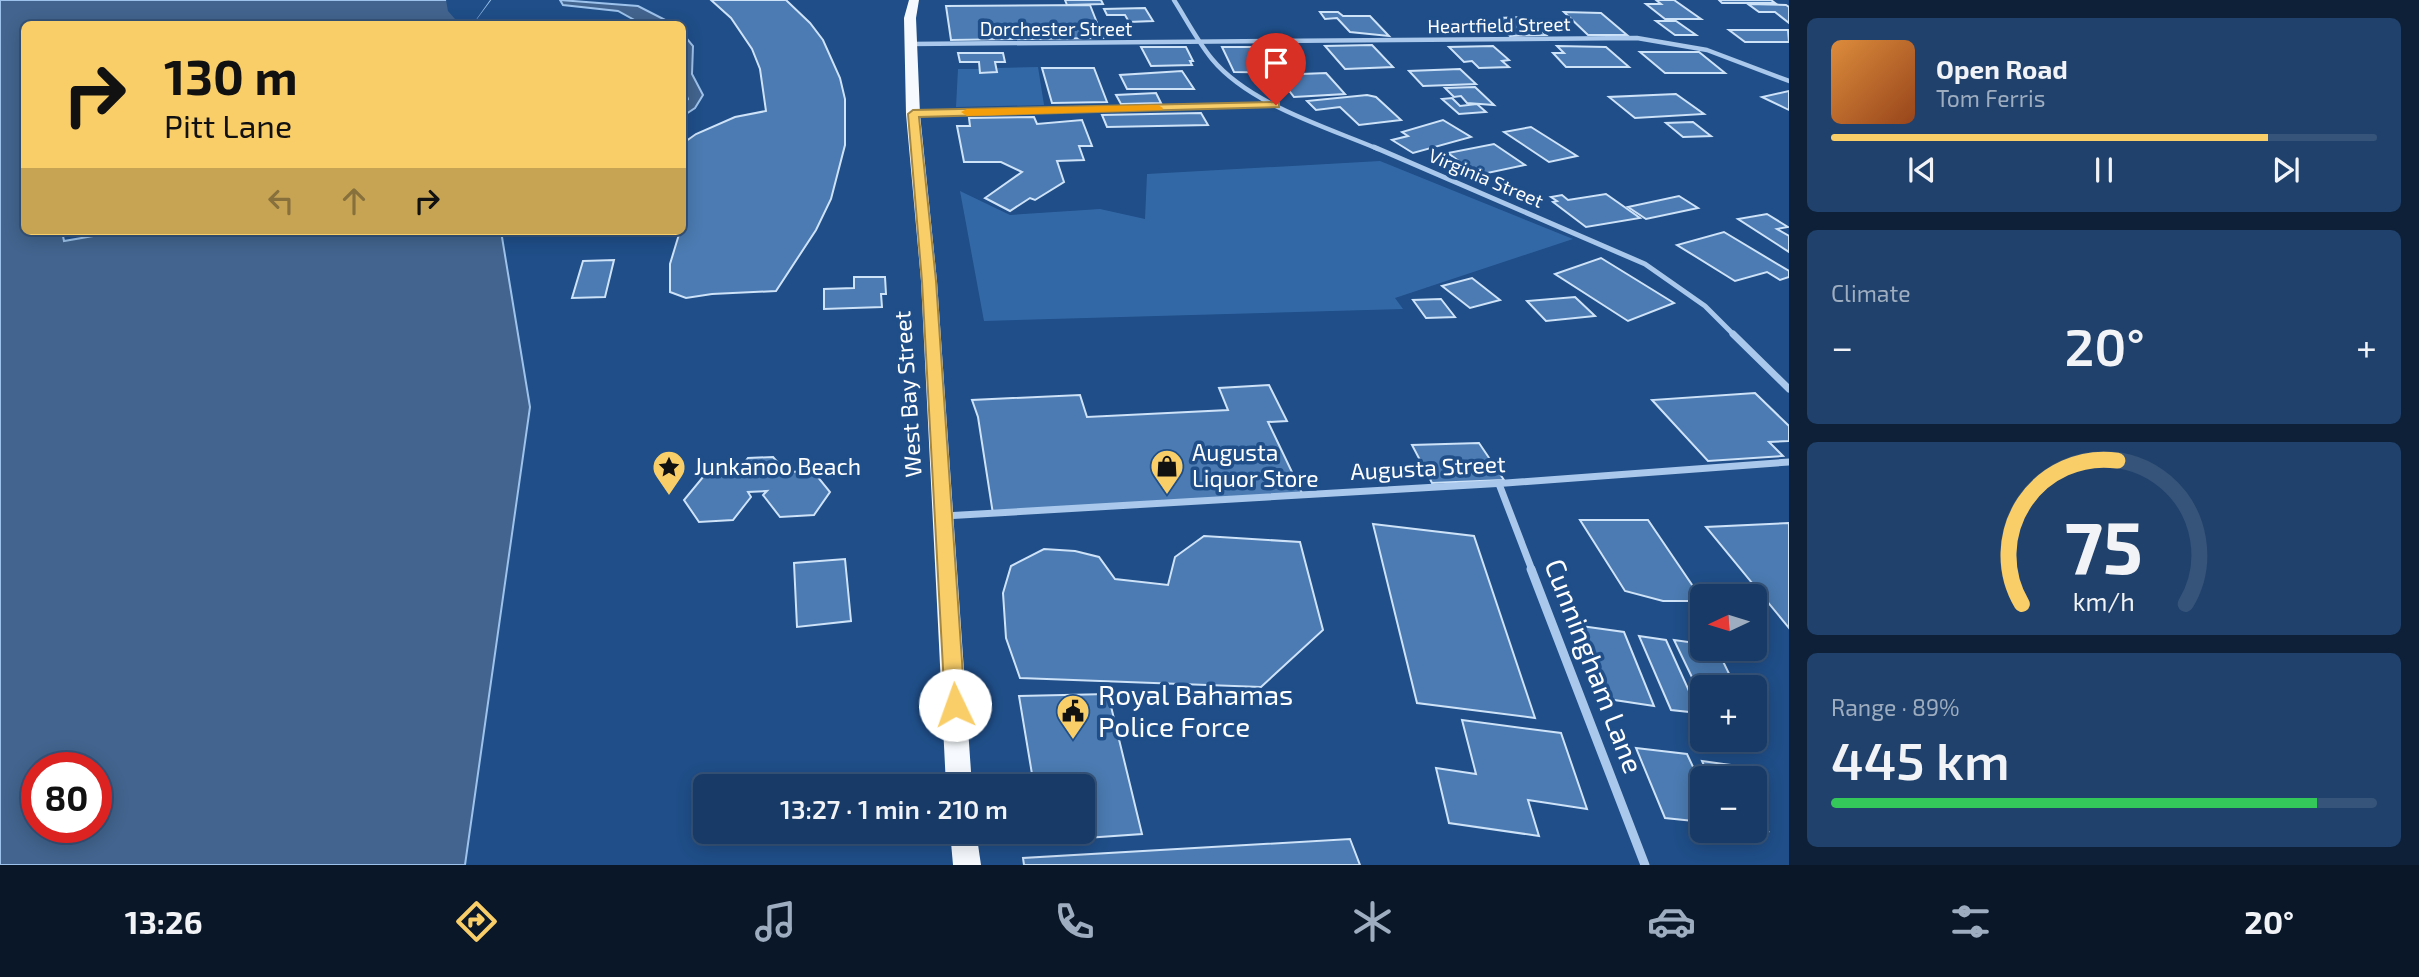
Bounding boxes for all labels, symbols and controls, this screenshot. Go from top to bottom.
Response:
street label: Heartfield Street [1427,12,1571,37]
street label: Dorchester Street [980,17,1132,40]
pin [1246,33,1306,105]
icon: arrive [1257,44,1295,82]
text: 130 m [164,46,298,105]
icon: right [49,49,140,140]
text: Open Road [1936,53,2068,84]
text: Tom Ferris [1936,84,2045,112]
text: Pitt Lane [164,106,292,144]
street label: Virginia Street [1425,143,1547,212]
icon: previous [1903,151,1941,189]
icon: pause [2085,151,2123,189]
icon: next [2267,151,2305,189]
icon: left [262,182,300,220]
icon: ahead [335,182,373,220]
icon: right [408,182,446,220]
text: Climate [1831,279,1911,307]
street label: West Bay Street [887,310,927,478]
text: 20° [2064,314,2145,376]
text: − [1831,323,1853,369]
text: + [2356,323,2377,369]
place label: Augusta Liquor Store [1192,438,1319,492]
shop icon: Augusta Liquor Store [1148,447,1186,496]
place icon: Junkanoo Beach [650,448,688,497]
street label: Augusta Street [1350,449,1507,485]
place label: Junkanoo Beach [694,452,861,480]
text: 75 [2065,502,2143,590]
street label: Cunningham Lane [1538,554,1651,778]
north arrow [1690,584,1768,662]
map controls [1690,584,1767,843]
text: km/h [2073,586,2135,616]
position arrow [918,668,992,742]
button: + [1690,675,1767,752]
place label: Royal Bahamas Police Force [1098,677,1293,743]
public building icon: Royal Bahamas Police Force [1054,692,1092,741]
text: Range · 89% [1831,693,1960,721]
text: 445 km [1831,728,2010,790]
speed limit sign: 80 [21,752,112,843]
button: − [1690,766,1767,843]
text: 13:27 · 1 min · 210 m [780,793,1008,824]
icon: directions [452,897,501,946]
icon: music [751,897,800,946]
icon: phone [1050,897,1099,946]
icon: climate [1348,897,1397,946]
icon: car [1647,897,1696,946]
icon: filters [1946,897,1995,946]
text: 13:26 [125,902,203,940]
text: 20° [2244,902,2294,940]

